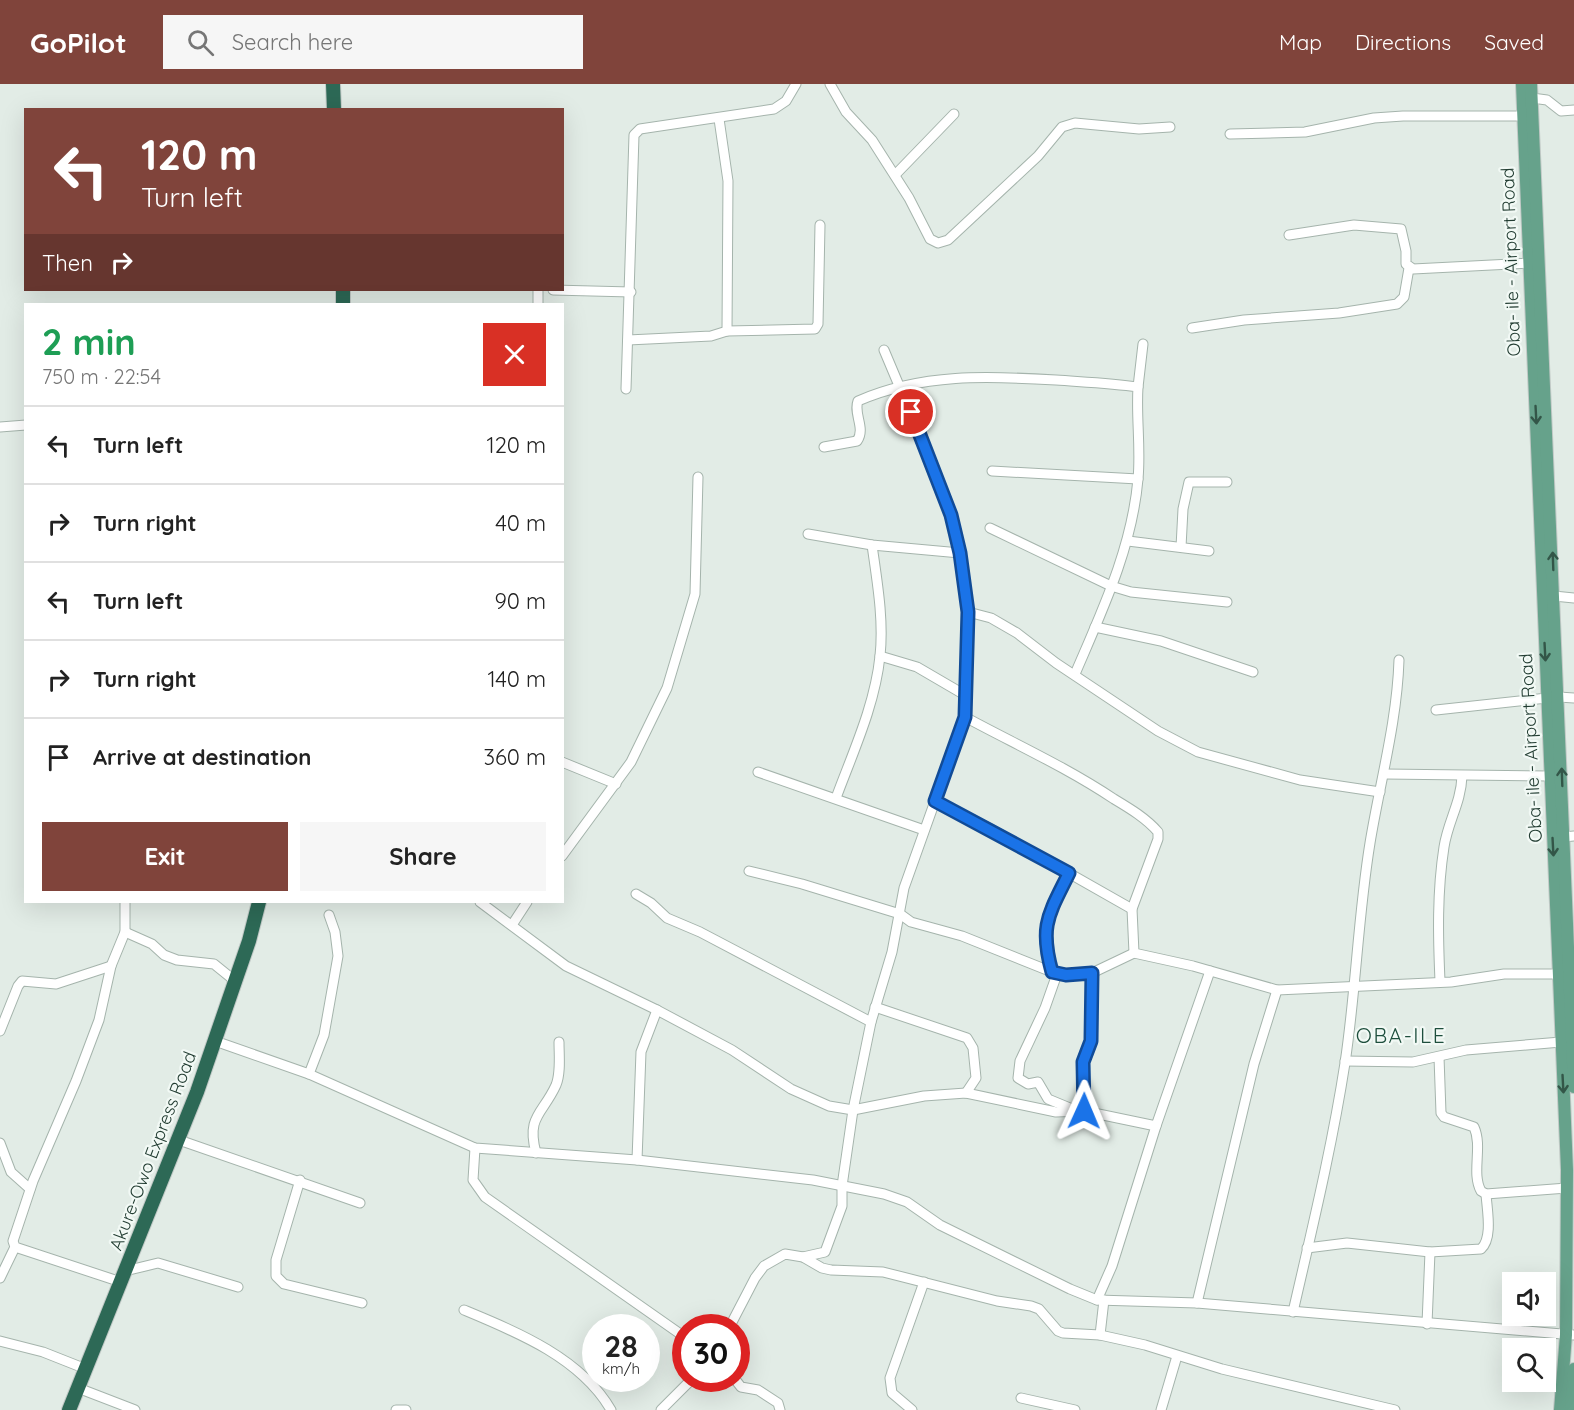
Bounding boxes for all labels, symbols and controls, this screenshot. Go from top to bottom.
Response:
search box [163,15,583,69]
text: GoPilot [30,25,127,60]
icon: search [184,26,217,59]
text: Search here [232,28,353,56]
text: Map [1279,29,1322,55]
text: Directions [1355,29,1451,55]
text: Saved [1484,29,1544,55]
text: 120 m [141,128,258,181]
icon: left [42,132,120,210]
street label: Oba- ile - Airport Road [1496,167,1525,357]
text: Turn left [141,180,243,214]
icon: right [105,246,138,279]
text: Then [42,249,93,277]
text: 2 min [42,319,136,364]
button: close [483,323,546,386]
text: 750 m · 22:54 [42,364,161,389]
pin [885,386,936,437]
icon: arrive [894,395,927,428]
one-way arrow [1530,405,1541,425]
icon: left [42,429,75,462]
text: Turn left [93,431,183,459]
text: 120 m [487,431,546,459]
icon: right [42,507,75,540]
text: Turn right [93,509,197,537]
text: 40 m [495,509,546,537]
one-way arrow [1547,551,1559,571]
icon: left [42,585,75,618]
text: Turn left [93,587,183,615]
text: 90 m [495,587,546,615]
one-way arrow [1539,642,1550,661]
street label: Oba- ile - Airport Road [1514,653,1547,843]
icon: right [42,663,75,696]
text: Turn right [93,665,197,693]
text: 140 m [487,665,546,693]
icon: arrive [42,741,75,774]
text: Arrive at destination [93,743,311,771]
text: 360 m [483,743,546,771]
one-way arrow [1556,767,1568,787]
button: Exit [42,822,288,891]
button: Share [300,822,546,891]
one-way arrow [1548,836,1559,856]
district label: OBA-ILE [1356,1022,1446,1048]
street label: Akure-Owo Express Road [104,1048,201,1254]
one-way arrow [1557,1073,1568,1093]
position arrow [1052,1079,1116,1143]
map controls [1502,1272,1556,1392]
button: sound [1502,1272,1556,1326]
speed limit sign: 30 [672,1314,750,1392]
text: 28 [604,1327,638,1365]
button: search [1502,1338,1556,1392]
text: km/h [602,1359,640,1378]

